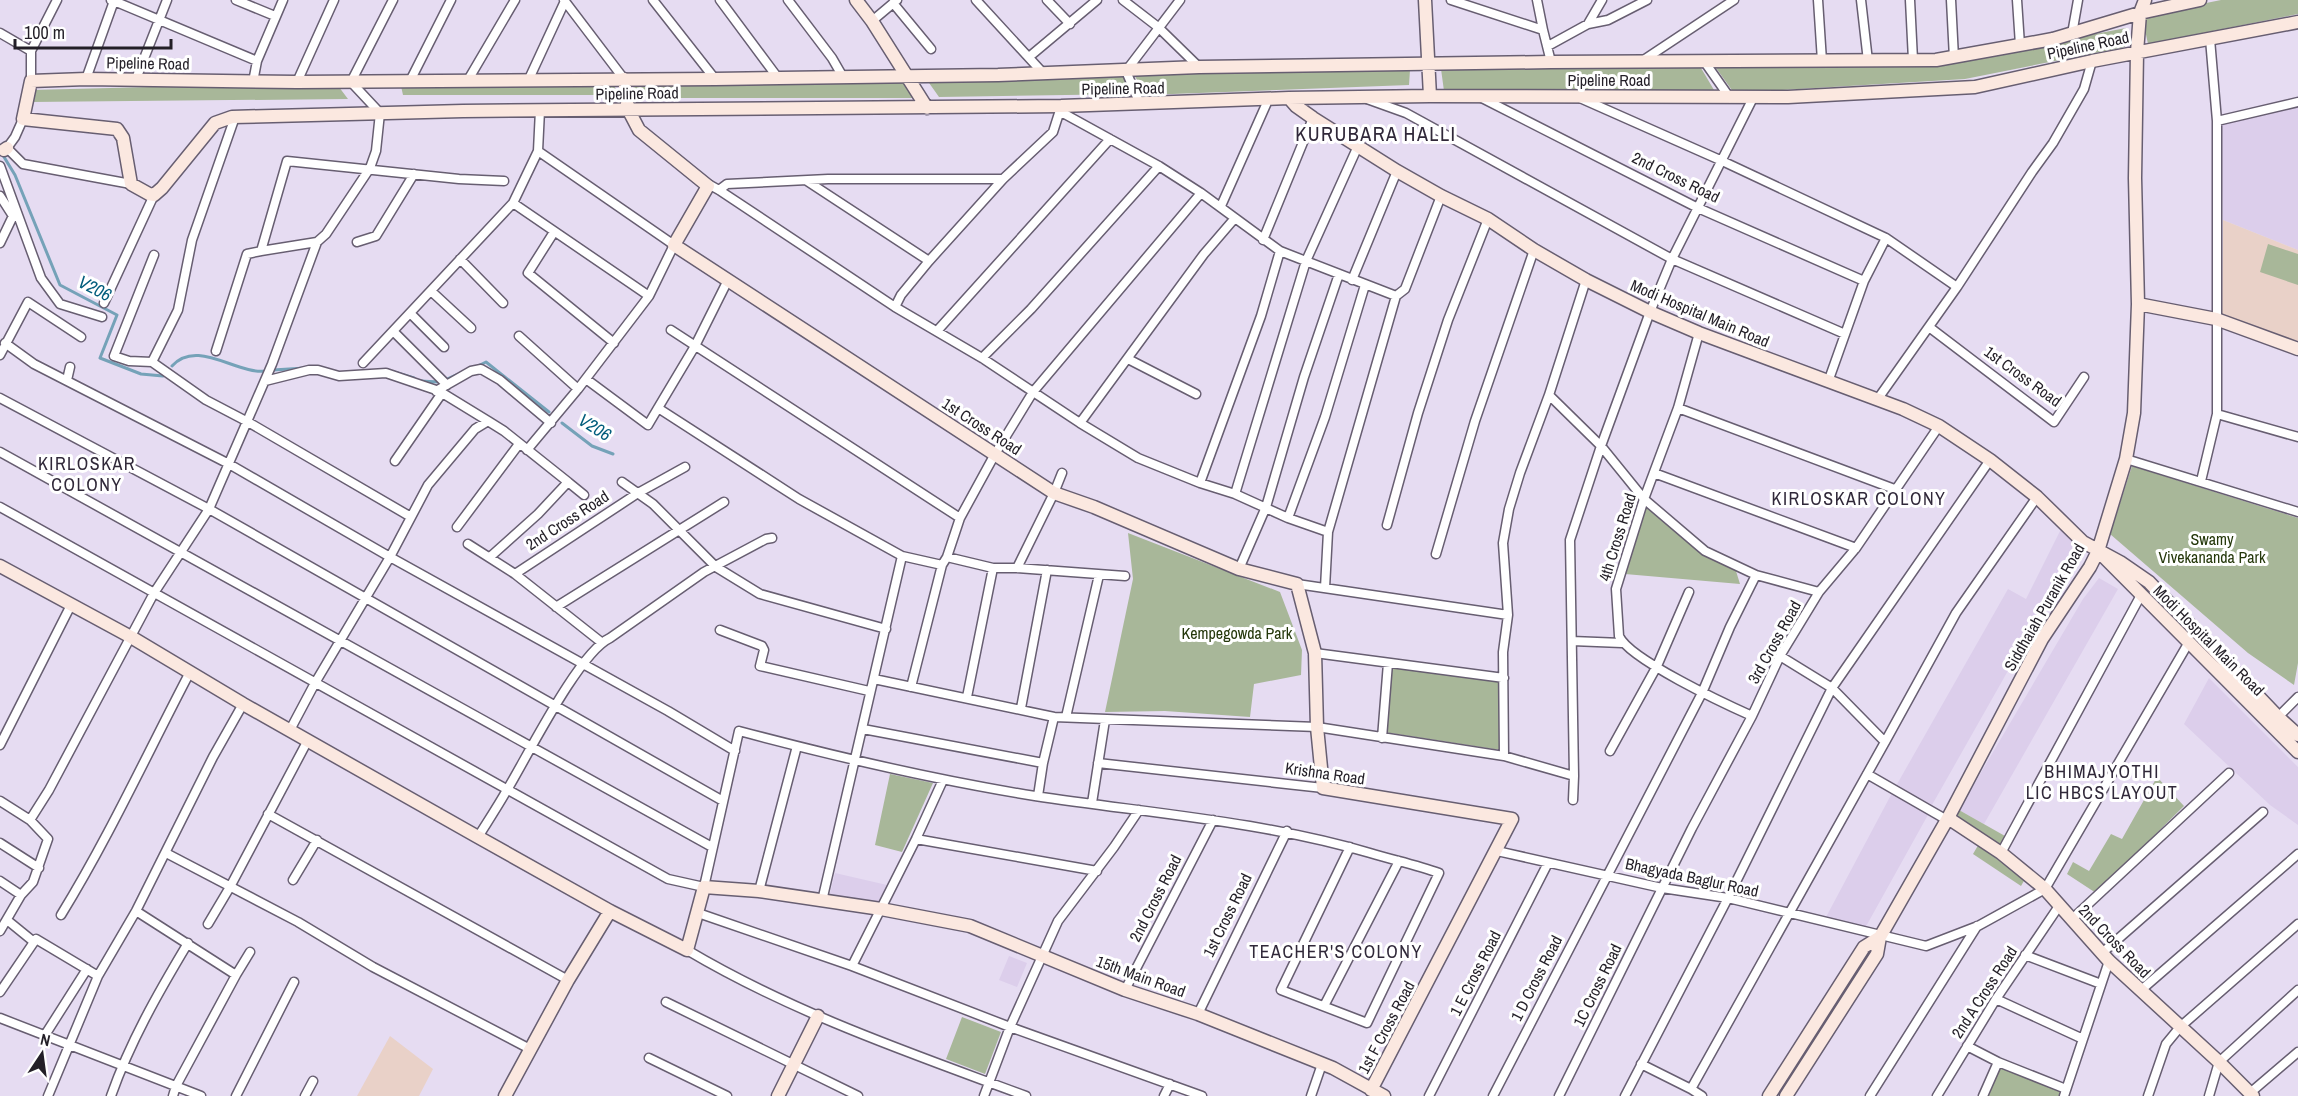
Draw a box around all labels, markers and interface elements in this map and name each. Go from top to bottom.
scale bar [15,12,171,50]
text: 100 m [24,20,65,45]
street label: Pipeline Road [2045,26,2131,64]
street label: Pipeline Road [106,51,190,75]
street label: Pipeline Road [1567,69,1651,91]
street label: Pipeline Road [1081,76,1165,100]
street label: Pipeline Road [595,81,679,105]
district label: KURUBARA HALLI [1295,120,1457,147]
street label: 2nd Cross Road [1629,146,1723,208]
water label: V206 [74,269,116,307]
street label: Modi Hospital Main Road [1627,274,1773,352]
street label: 1st Cross Road [1980,341,2066,411]
street label: 1st Cross Road [938,392,1026,460]
water label: V206 [574,407,616,447]
district label: KIRLOSKAR COLONY [38,451,136,497]
street label: 2nd Cross Road [521,485,613,555]
district label: KIRLOSKAR COLONY [1772,486,1946,511]
street label: 4th Cross Road [1593,490,1641,584]
park label: Swamy Vivekananda Park [2159,528,2266,568]
street label: Siddhaiah Puranik Road [1999,539,2089,675]
street label: Modi Hospital Main Road [2149,580,2269,700]
street label: 3rd Cross Road [1742,596,1806,688]
park label: Kempegowda Park [1182,622,1293,644]
street label: Krishna Road [1284,757,1366,789]
district label: BHIMAJYOTHI LIC HBCS LAYOUT [2026,759,2178,805]
street label: 2nd Cross Road [1124,851,1186,945]
street label: Bhagyada Baglur Road [1623,852,1761,902]
street label: 1st Cross Road [1197,870,1257,960]
street label: 2nd Cross Road [2074,899,2156,983]
street label: 1 E Cross Road [1444,927,1506,1019]
street label: 1 D Cross Road [1505,931,1567,1025]
district label: TEACHER'S COLONY [1249,939,1423,964]
street label: 1C Cross Road [1567,940,1627,1030]
street label: 2nd A Cross Road [1946,942,2022,1042]
street label: 15th Main Road [1093,950,1189,1002]
street label: 1st F Cross Road [1352,977,1420,1077]
north arrow [12,1024,72,1084]
text: N [38,1028,52,1051]

